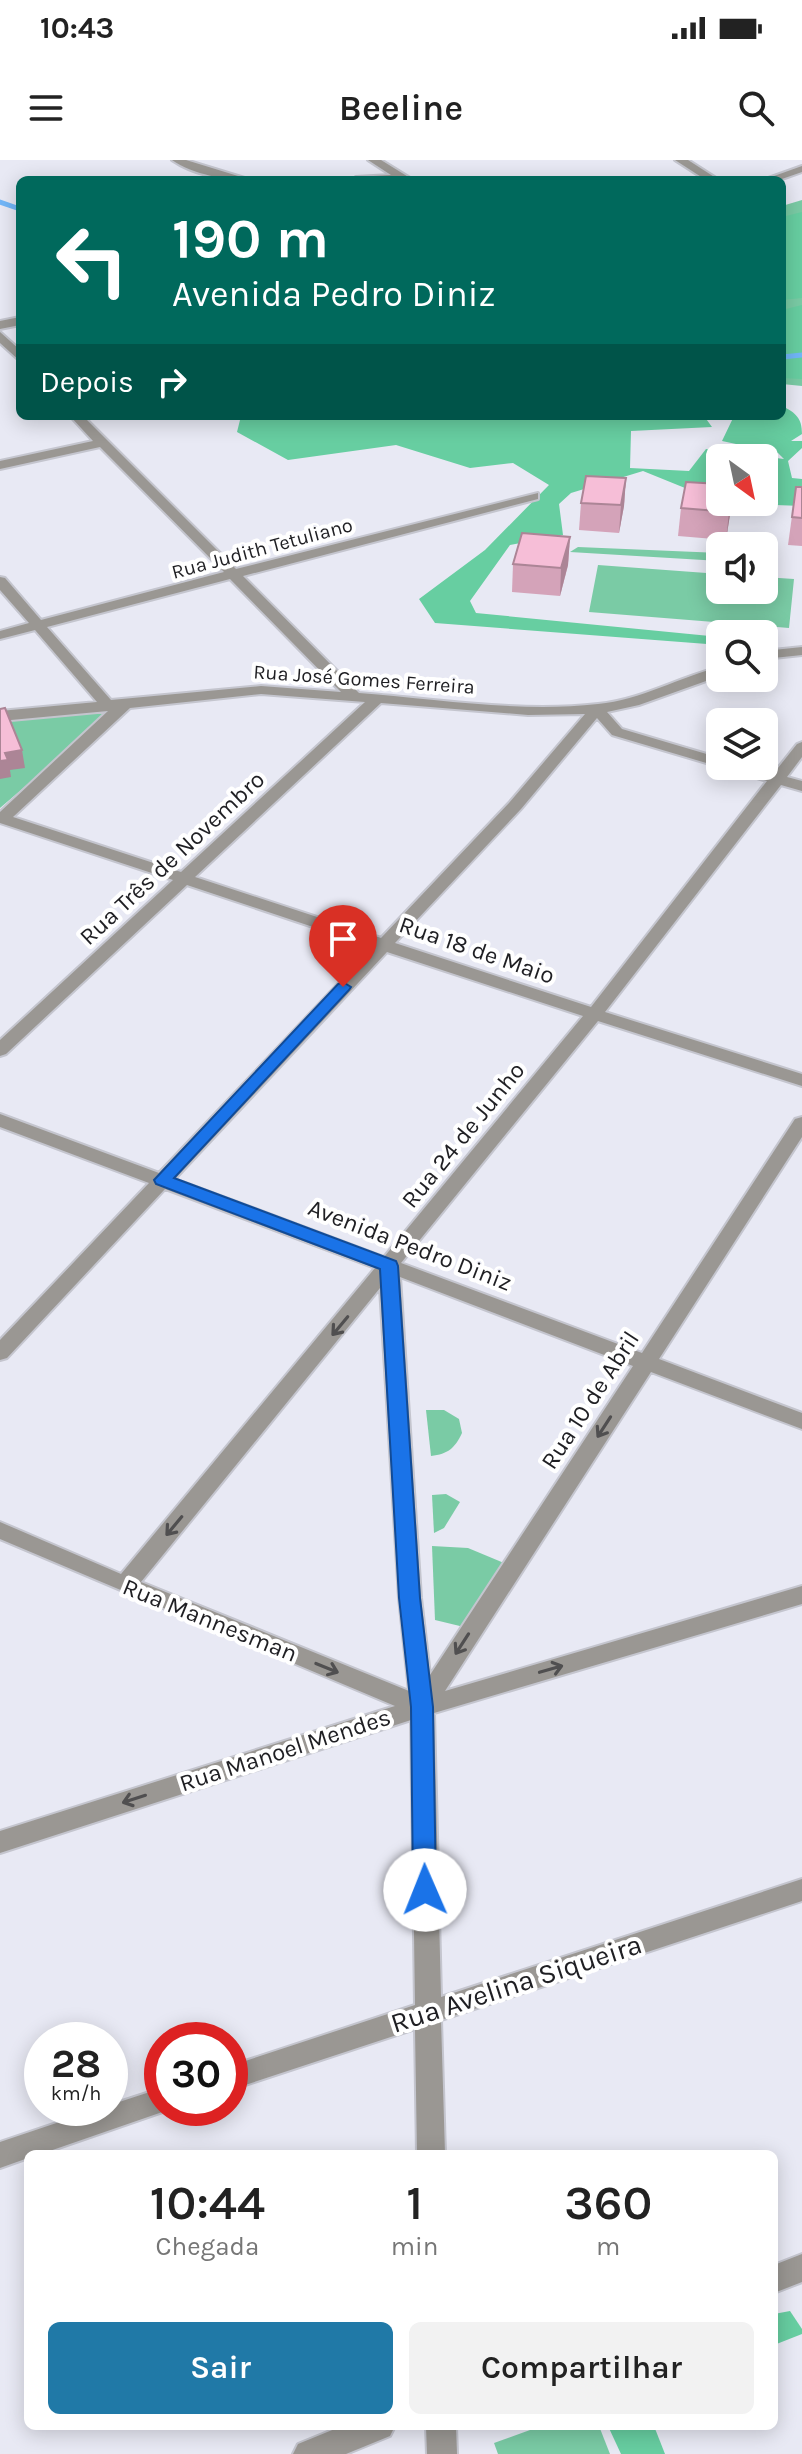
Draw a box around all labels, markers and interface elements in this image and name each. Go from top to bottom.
text: 10:43 [40,10,114,46]
icon: menu [24,86,68,130]
icon: search [734,86,778,130]
text: Beeline [339,87,463,129]
text: 190 m [172,206,329,271]
icon: left [40,208,144,312]
text: Avenida Pedro Diniz [172,273,496,315]
icon: right [150,360,194,404]
text: Depois [40,364,134,400]
north arrow [706,444,778,516]
map controls [706,444,778,780]
street label: Rua Judith Tetuliano [169,513,355,584]
button: sound [706,532,778,604]
button: search [706,620,778,692]
street label: Rua José Gomes Ferreira [253,660,475,699]
button: layers [706,708,778,780]
street label: Rua Três de Novembro [74,765,270,951]
pin [309,905,377,987]
street label: Rua 18 de Maio [396,910,558,990]
icon: arrive [321,917,365,961]
street label: Rua 24 de Junho [396,1056,530,1214]
street label: Avenida Pedro Diniz [304,1193,516,1297]
one-way arrow [331,1315,348,1336]
street label: Rua 10 de Abril [535,1326,645,1474]
one-way arrow [596,1415,613,1437]
one-way arrow [165,1516,183,1536]
street label: Rua Mannesman [119,1572,301,1668]
one-way arrow [454,1633,471,1655]
one-way arrow [314,1661,339,1676]
one-way arrow [537,1661,563,1676]
street label: Rua Manoel Mendes [176,1703,394,1797]
one-way arrow [122,1792,148,1807]
position arrow [383,1848,467,1932]
street label: Rua Avelina Siqueira [386,1927,646,2040]
speed limit sign: 30 [144,2022,248,2126]
text: 28 [51,2040,101,2087]
text: km/h [51,2082,101,2105]
text: 10:44 [150,2175,265,2231]
text: 1 [406,2175,423,2231]
text: 360 [564,2175,652,2231]
text: Chegada [156,2231,259,2262]
text: min [391,2231,439,2262]
text: m [596,2231,620,2262]
button: Sair [48,2322,393,2414]
button: Compartilhar [409,2322,754,2414]

